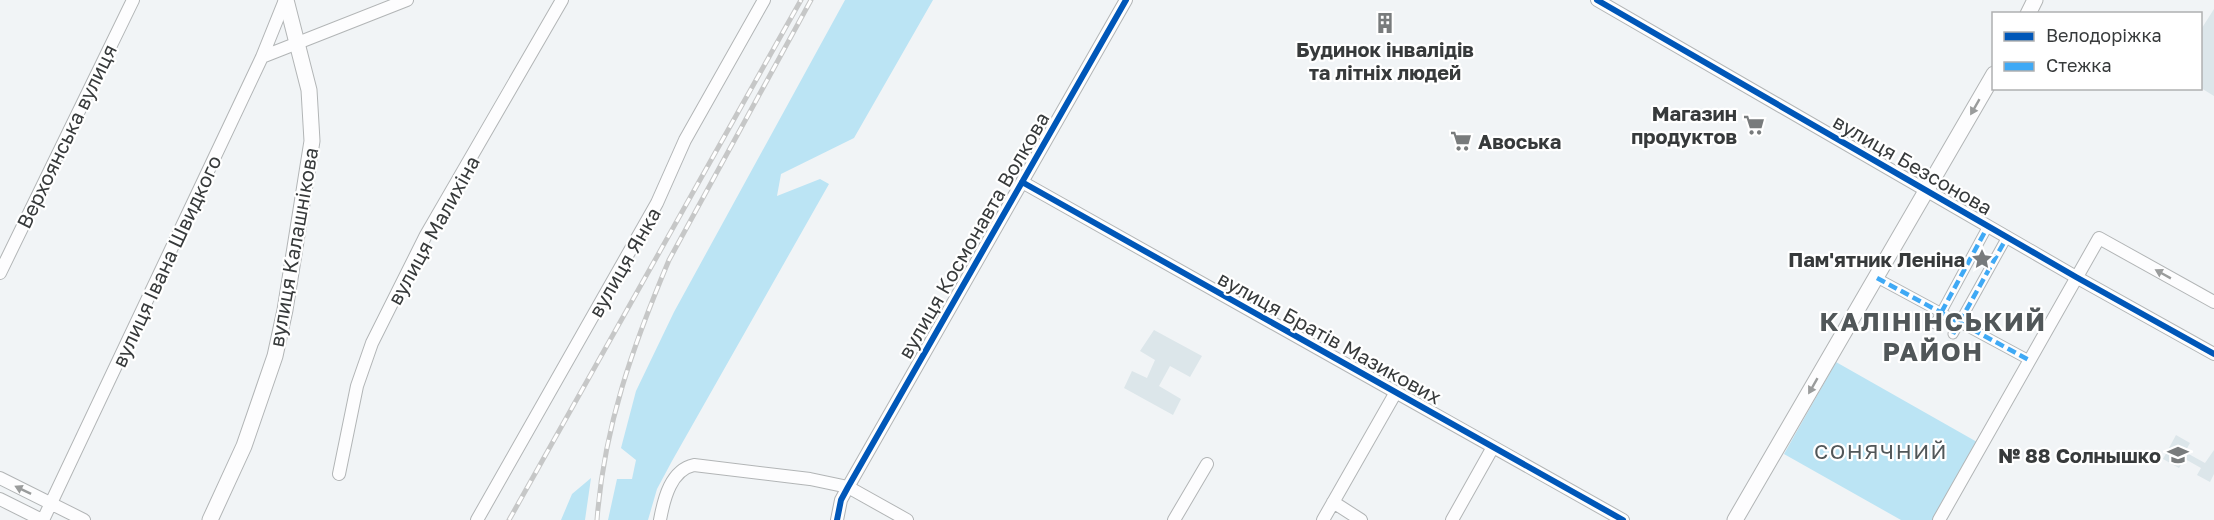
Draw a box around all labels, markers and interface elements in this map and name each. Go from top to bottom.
building icon: Будинок інвалідів та літніх людей [1373,11,1397,35]
legend [1992,12,2202,90]
text: Велодоріжка [2046,24,2162,46]
place label: Будинок інвалідів та літніх людей [1296,37,1474,84]
street label: Верхоянська вулиця [11,40,121,232]
text: Стежка [2046,54,2112,76]
one-way arrow [1969,99,1980,115]
place label: Магазин продуктов [1631,101,1737,148]
street label: вулиця Космонавта Волкова [893,108,1053,362]
street label: вулиця Безсонова [1829,109,1997,219]
supermarket icon: Магазин продуктов [1742,113,1766,137]
supermarket icon: Авоська [1449,129,1473,153]
place label: Авоська [1478,129,1561,153]
street label: вулиця Калашнікова [264,145,322,349]
street label: вулиця Івана Швидкого [106,151,226,371]
street label: вулиця Малихіна [382,151,484,309]
street label: вулиця Янка [583,203,665,321]
place label: Пам'ятник Леніна [1788,247,1965,271]
place icon: Пам'ятник Леніна [1970,247,1994,271]
street label: вулиця Братів Мазикових [1214,266,1446,408]
one-way arrow [2154,269,2171,279]
district label: КАЛІНІНСЬКИЙ РАЙОН [1819,306,2047,367]
one-way arrow [1808,378,1819,394]
district label: СОНЯЧНИЙ [1814,438,1948,464]
place label: № 88 Солнышко [1998,443,2161,467]
school or university icon: № 88 Солнышко [2166,443,2190,467]
one-way arrow [15,485,32,494]

